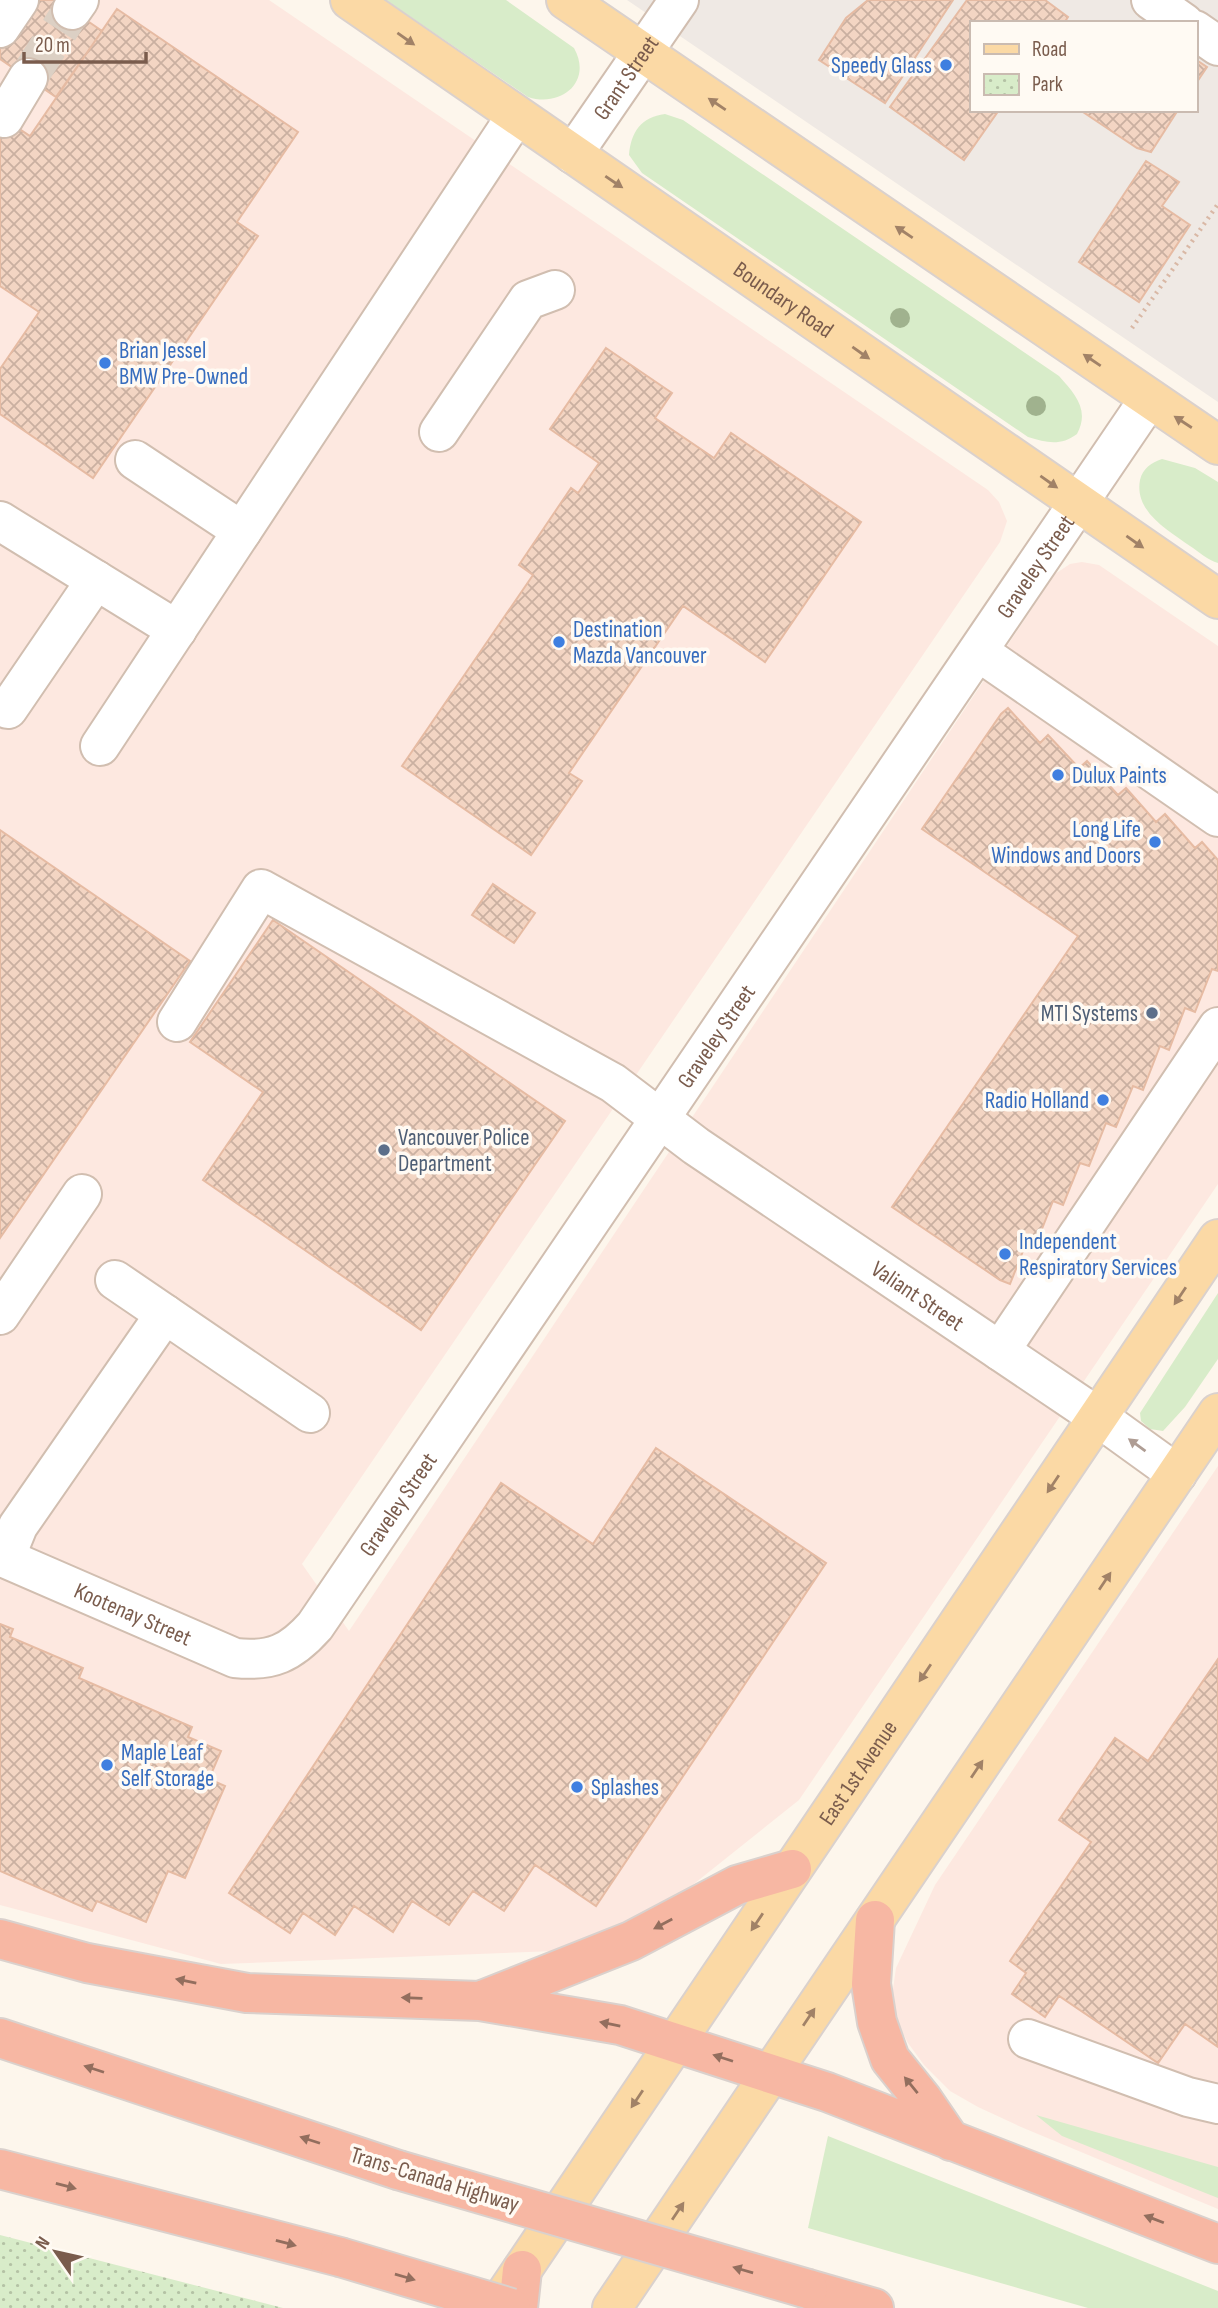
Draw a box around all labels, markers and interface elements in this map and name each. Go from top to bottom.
scale bar [24,21,147,65]
legend [970,21,1197,112]
street label: Grant Street [588,31,665,125]
one-way arrow [397,32,415,46]
text: 20 m [35,33,70,58]
text: Road [1032,37,1067,62]
place label: Speedy Glass [831,52,932,80]
marker: Speedy Glass [938,57,954,73]
text: Park [1032,72,1063,97]
one-way arrow [707,98,726,111]
one-way arrow [604,175,624,188]
one-way arrow [895,226,914,239]
street label: Boundary Road [728,256,839,344]
place label: Brian Jessel BMW Pre-Owned [119,337,248,391]
one-way arrow [852,346,870,360]
one-way arrow [1082,354,1102,367]
marker: Brian Jessel BMW Pre-Owned [97,355,113,371]
one-way arrow [1174,416,1193,429]
one-way arrow [1040,475,1058,489]
street label: Graveley Street [991,510,1081,624]
one-way arrow [1126,535,1144,549]
place label: Destination Mazda Vancouver [573,616,707,670]
marker: Destination Mazda Vancouver [551,634,567,650]
place label: Dulux Paints [1072,762,1167,790]
marker: Dulux Paints [1050,767,1066,783]
place label: Long Life Windows and Doors [991,816,1141,870]
marker: Long Life Windows and Doors [1147,834,1163,850]
street label: Graveley Street [672,980,762,1094]
place label: MTI Systems [1041,1000,1138,1028]
marker: MTI Systems [1144,1005,1160,1021]
place label: Radio Holland [985,1087,1089,1115]
marker: Radio Holland [1095,1092,1111,1108]
place label: Vancouver Police Department [398,1124,529,1178]
marker: Vancouver Police Department [376,1142,392,1158]
place label: Independent Respiratory Services [1019,1228,1177,1282]
marker: Independent Respiratory Services [997,1246,1013,1262]
street label: Valiant Street [866,1255,969,1338]
one-way arrow [1173,1287,1187,1305]
one-way arrow [1129,1438,1147,1453]
street label: Graveley Street [354,1448,444,1562]
one-way arrow [1046,1475,1059,1494]
one-way arrow [1098,1571,1111,1591]
street label: Kootenay Street [70,1577,195,1652]
one-way arrow [918,1664,932,1682]
street label: East 1st Avenue [813,1715,904,1831]
place label: Maple Leaf Self Storage [121,1739,214,1793]
marker: Maple Leaf Self Storage [99,1757,115,1773]
one-way arrow [970,1760,984,1778]
place label: Splashes [591,1774,659,1802]
marker: Splashes [569,1779,585,1795]
one-way arrow [750,1912,763,1932]
one-way arrow [652,1918,672,1930]
one-way arrow [175,1975,197,1986]
one-way arrow [401,1993,423,2004]
one-way arrow [802,2008,816,2026]
one-way arrow [599,2018,621,2029]
one-way arrow [712,2052,733,2063]
one-way arrow [84,2063,105,2074]
one-way arrow [904,2077,919,2095]
one-way arrow [630,2090,644,2108]
one-way arrow [300,2135,321,2145]
street label: Trans-Canada Highway [347,2141,523,2219]
one-way arrow [55,2181,77,2192]
one-way arrow [671,2202,685,2220]
one-way arrow [1144,2214,1165,2225]
north arrow [21,2217,91,2287]
text: N [31,2233,56,2254]
one-way arrow [275,2238,297,2249]
one-way arrow [731,2264,753,2275]
one-way arrow [395,2272,416,2282]

